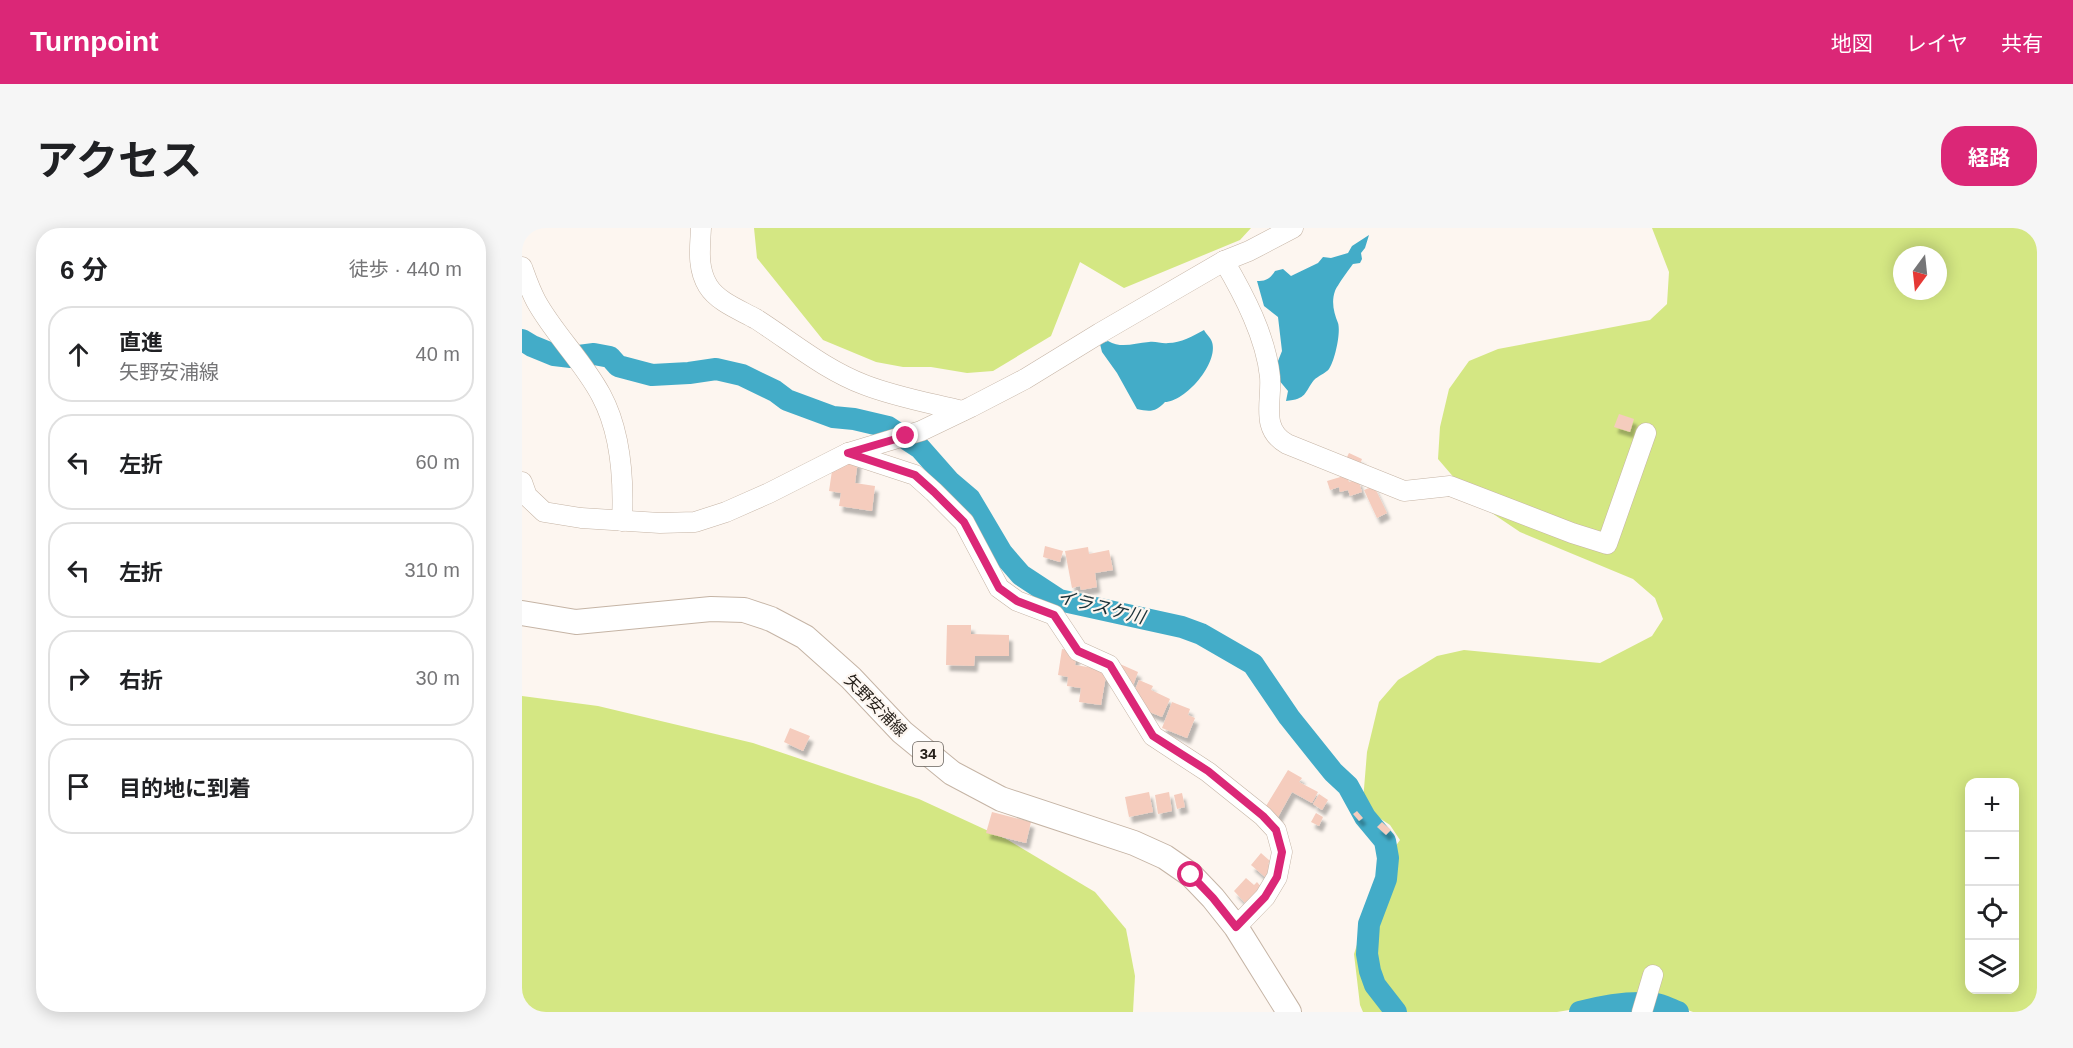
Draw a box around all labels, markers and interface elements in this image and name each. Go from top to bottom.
text: Turnpoint [30,26,159,57]
text: 地図 [1831,32,1873,55]
text: レイヤ [1906,32,1968,55]
text: 共有 [2001,32,2043,55]
button: 経路 [1941,126,2037,186]
text: アクセス [36,137,202,184]
north arrow [1893,246,1947,300]
text: 6 分 [60,255,108,285]
text: 徒歩 · 440 m [349,258,462,280]
text: 直進 [119,330,163,355]
icon: ahead [62,338,95,371]
text: 40 m [416,343,460,365]
text: 矢野安浦線 [119,361,219,383]
route end [892,422,918,448]
icon: left [62,446,95,479]
text: 60 m [416,451,460,473]
text: 左折 [119,452,163,477]
icon: left [62,554,95,587]
text: 310 m [404,559,460,581]
text: 左折 [119,560,163,585]
water label: イラスケ川 [1055,586,1149,628]
icon: right [62,662,95,695]
text: 30 m [416,667,460,689]
text: 右折 [119,668,163,693]
street label: 矢野安浦線 [841,671,910,740]
road number: 34 [913,742,943,766]
icon: arrive [62,770,95,803]
text: 目的地に到着 [119,776,251,801]
map controls [1965,778,2019,994]
button: + [1965,778,2019,832]
button: − [1965,832,2019,886]
route start [1177,861,1203,887]
button: locate [1965,886,2019,940]
button: layers [1965,940,2019,994]

